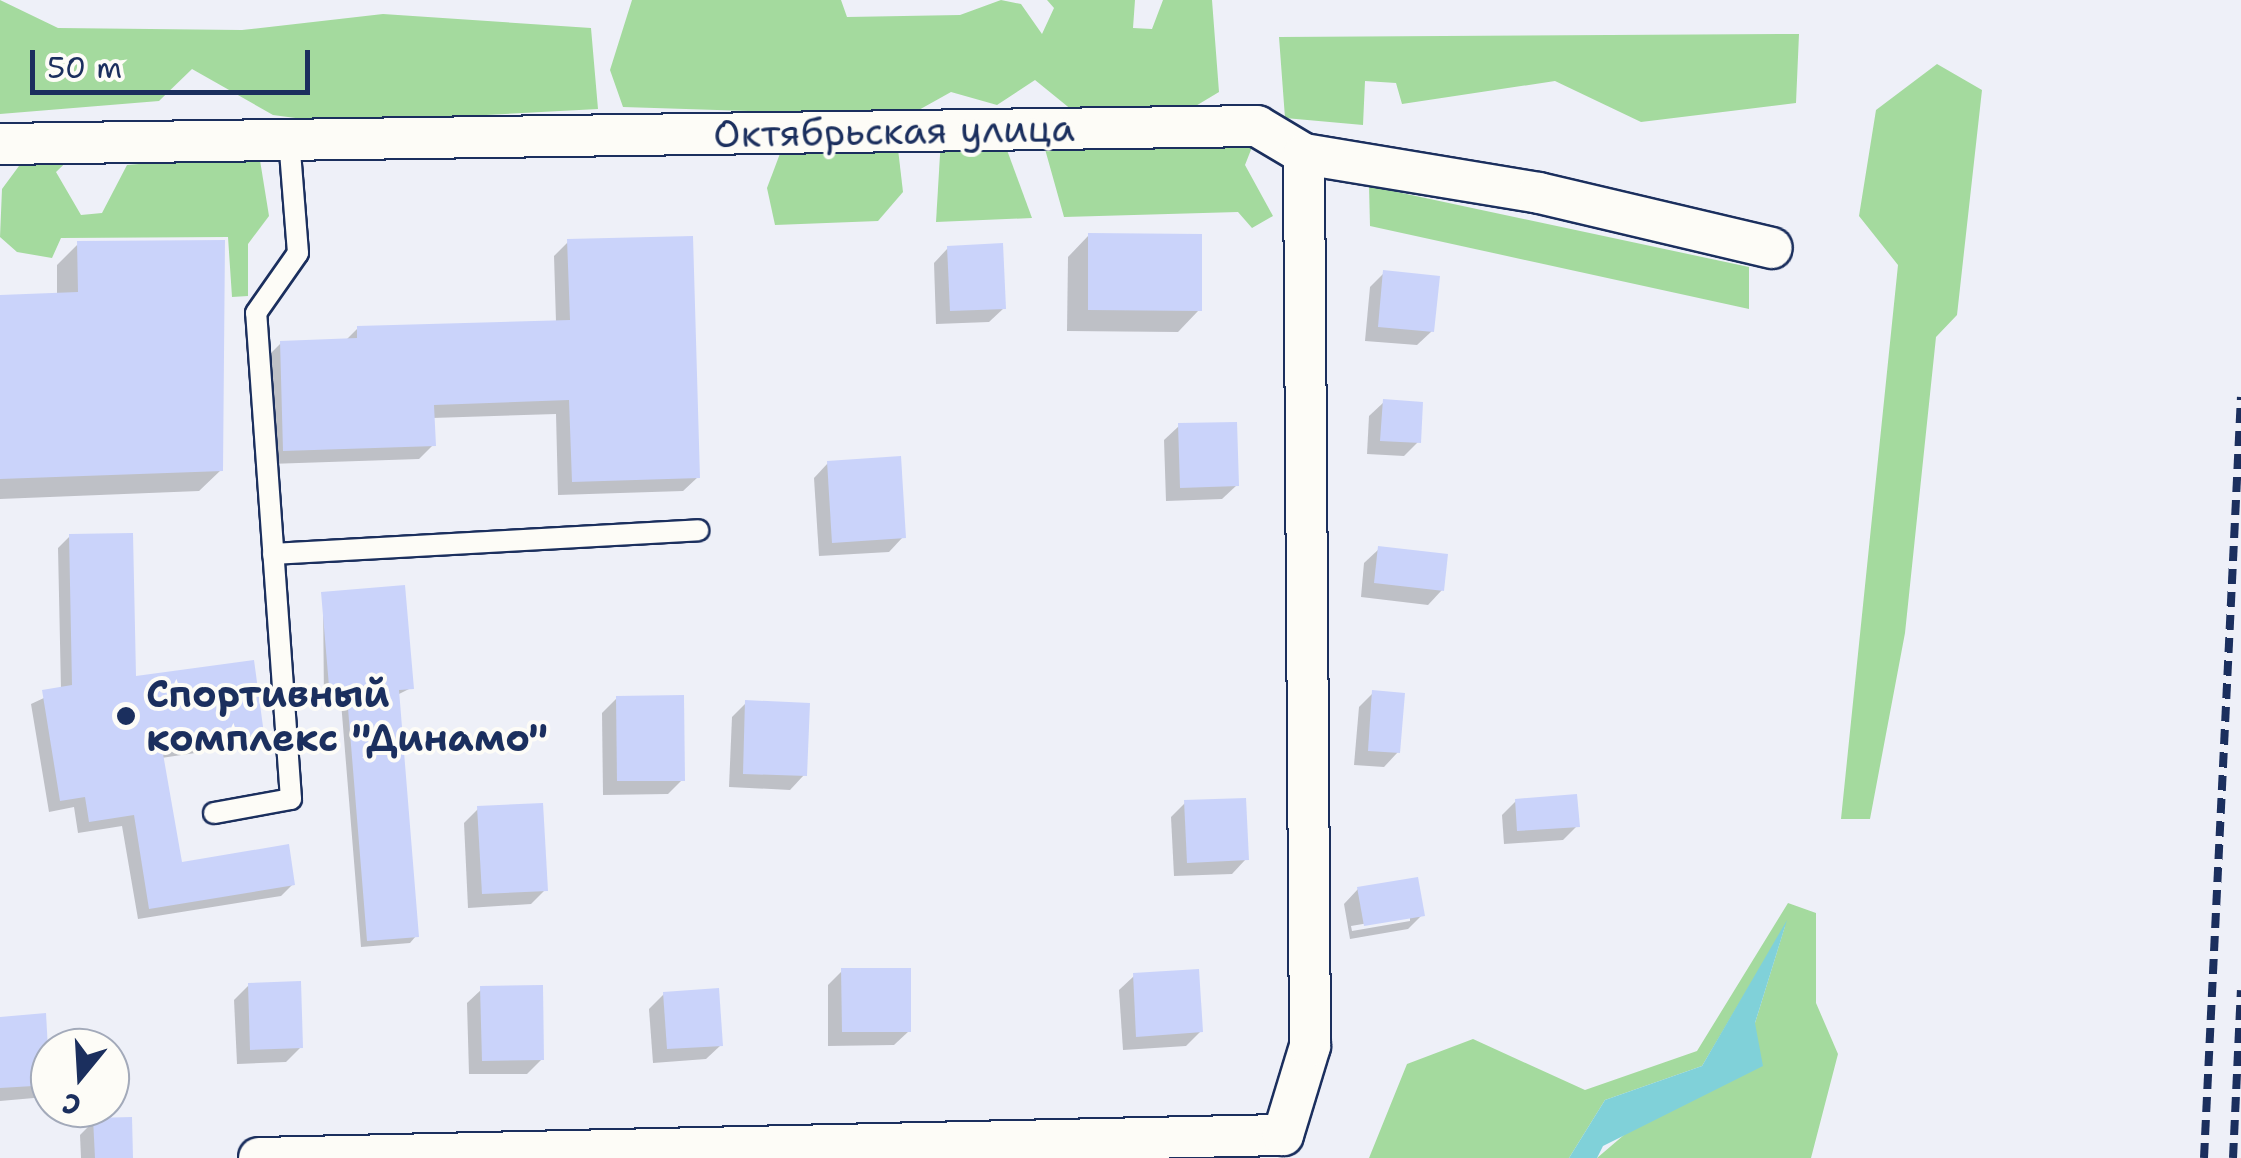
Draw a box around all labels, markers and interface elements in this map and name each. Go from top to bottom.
scale bar [35,30,315,92]
text: 50 m [47,47,122,88]
street label: Октябрьская улица [713,105,1075,157]
place label: Спортивный комплекс "Динамо" [146,671,548,761]
marker: Спортивный комплекс "Динамо" [115,705,137,727]
north arrow [30,1028,130,1128]
text: С [57,1084,85,1125]

